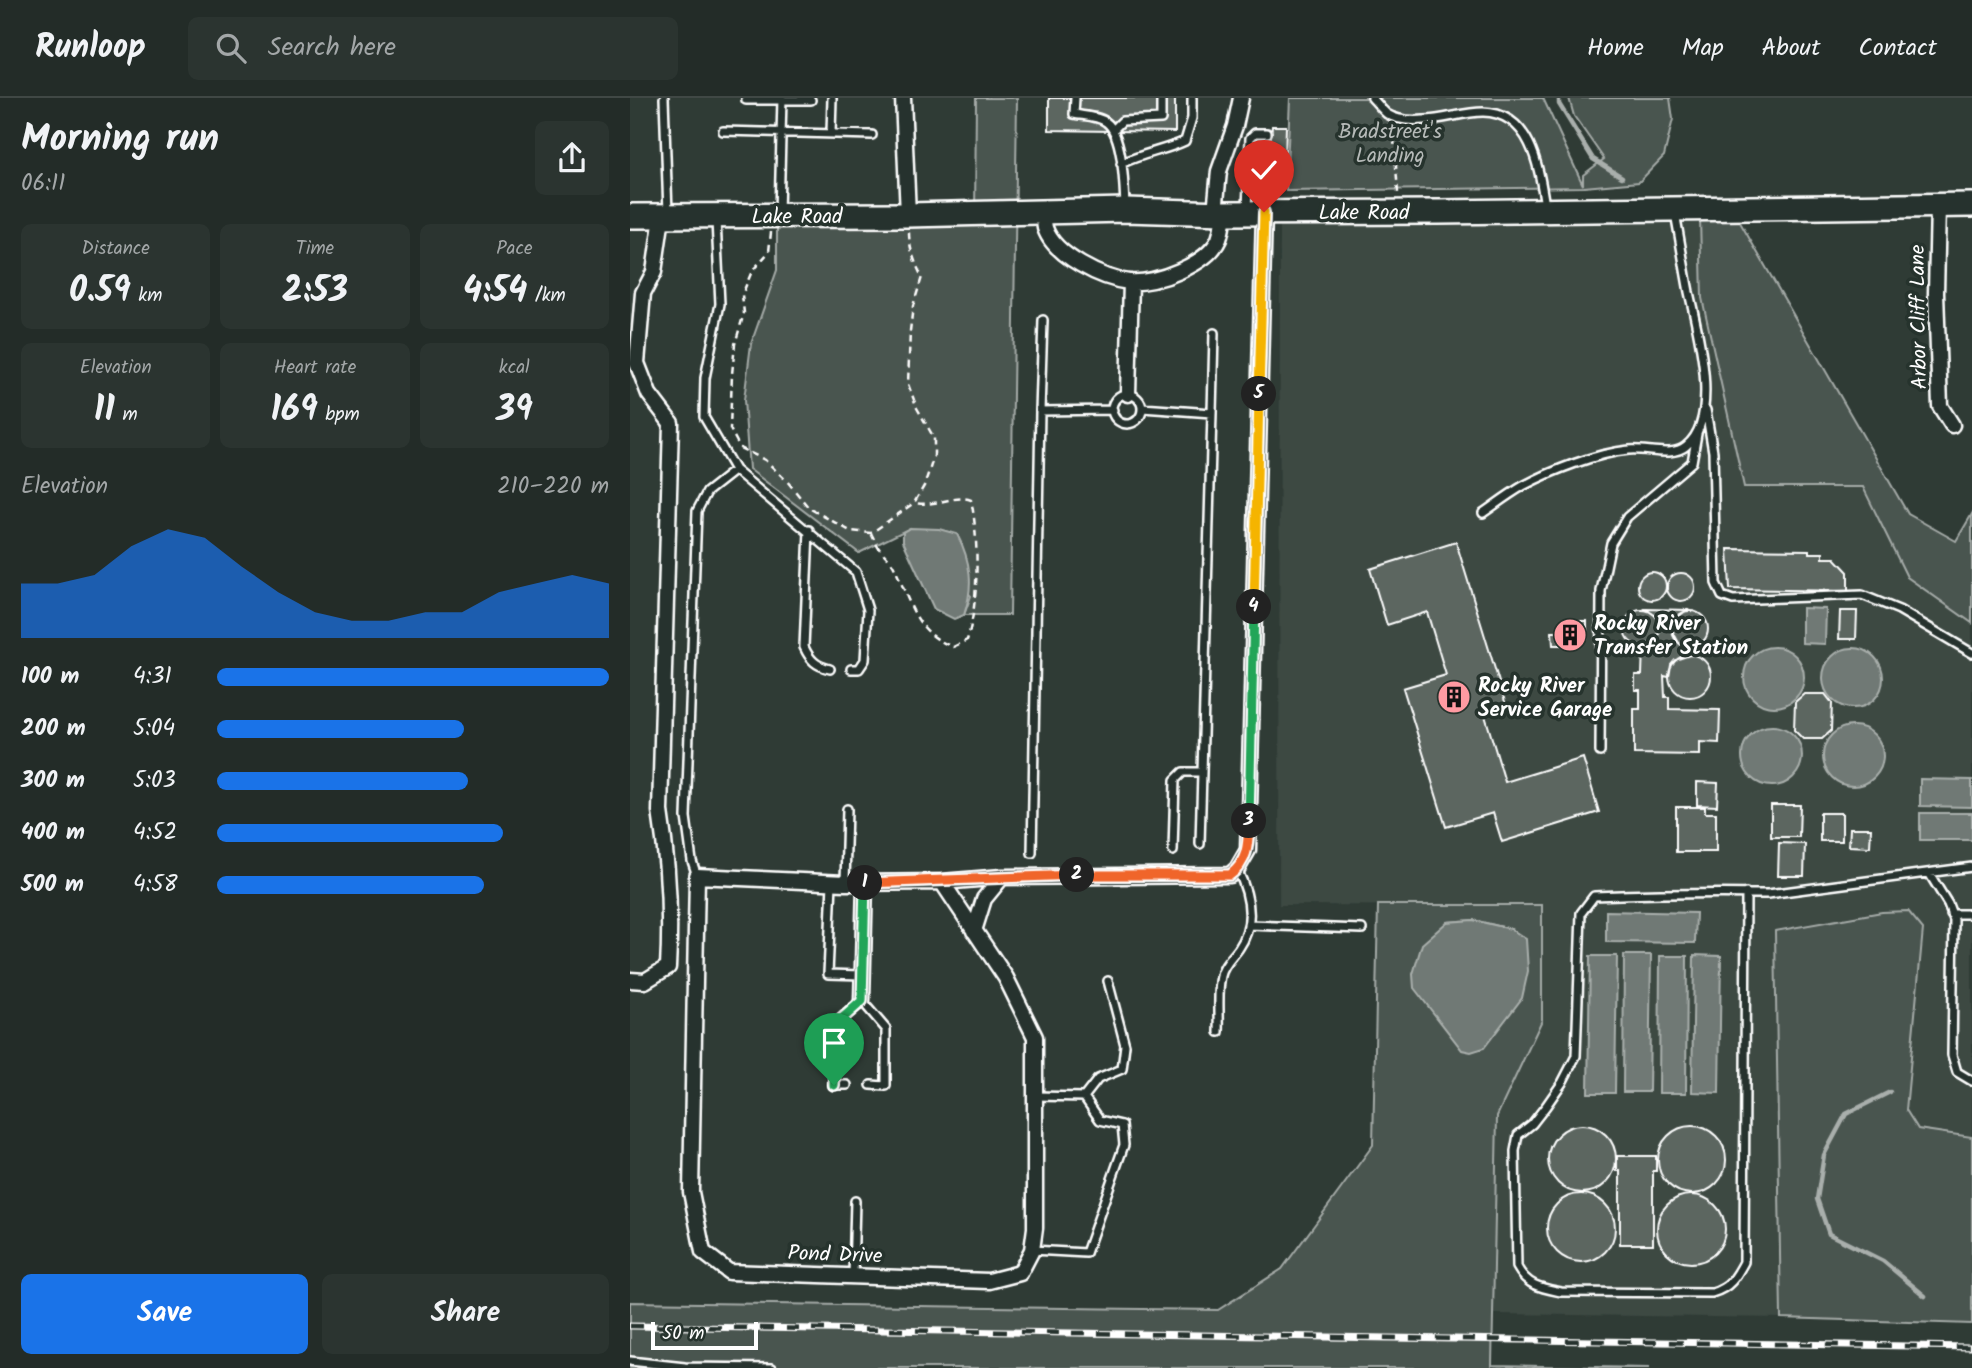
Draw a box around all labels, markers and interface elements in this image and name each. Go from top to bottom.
search box [188,17,678,80]
text: Runloop [35,22,146,75]
text: Search here [268,27,396,69]
icon: search [212,29,250,67]
text: Home [1587,29,1644,68]
text: Map [1682,29,1724,68]
text: About [1762,29,1820,68]
text: Contact [1858,29,1937,68]
text: Morning run [21,110,219,170]
park label: Bradstreet's Landing [1338,116,1442,173]
button: share [535,121,609,195]
pin [1234,140,1294,212]
icon: check [1245,151,1283,189]
text: 06:11 [21,166,65,202]
street label: Lake Road [1318,197,1410,230]
street label: Lake Road [751,201,843,234]
text: Distance [82,234,150,264]
text: Time [296,234,334,264]
text: Pace [496,234,532,264]
street label: Arbor Cliff Lane [1902,244,1937,390]
text: 0.59 [69,264,131,320]
text: 2:53 [282,264,348,320]
text: 4:54 [463,264,527,320]
text: km [131,281,162,311]
text: /km [527,281,566,311]
text: Elevation [80,353,152,383]
text: Heart rate [274,353,356,383]
text: kcal [499,353,530,383]
pin: 5 [1242,376,1276,412]
text: 5 [1254,378,1263,408]
text: 11 [94,383,115,439]
text: 169 [270,383,318,439]
text: 39 [496,383,533,439]
text: m [115,400,138,430]
text: bpm [318,400,360,430]
text: Elevation [21,469,108,505]
text: 210–220 m [497,469,609,505]
pin: 4 [1236,589,1272,624]
text: 4 [1248,591,1259,621]
place label: Rocky River Transfer Station [1594,608,1748,665]
building icon: Rocky River Transfer Station [1551,616,1589,654]
text: 100 m [21,659,79,695]
text: 4:31 [133,659,172,695]
place label: Rocky River Service Garage [1478,670,1612,727]
building icon: Rocky River Service Garage [1435,678,1473,716]
text: 200 m [21,711,86,747]
text: 5:04 [133,711,175,747]
text: 300 m [21,763,85,799]
text: 5:03 [133,763,176,799]
pin: 3 [1232,804,1266,838]
text: 3 [1243,805,1254,835]
text: 400 m [21,815,85,851]
text: 4:52 [133,815,177,851]
pin: 2 [1060,858,1094,892]
text: 2 [1071,859,1082,889]
pin: 1 [848,866,882,900]
text: 500 m [21,867,84,903]
text: 4:58 [133,867,178,903]
text: 1 [862,867,867,897]
pin [804,1013,864,1085]
icon: arrive [815,1024,853,1062]
street label: Pond Drive [787,1237,883,1274]
button: Save [21,1274,308,1354]
button: Share [322,1274,609,1354]
scale bar [651,1319,758,1351]
text: 50 m [662,1319,704,1349]

